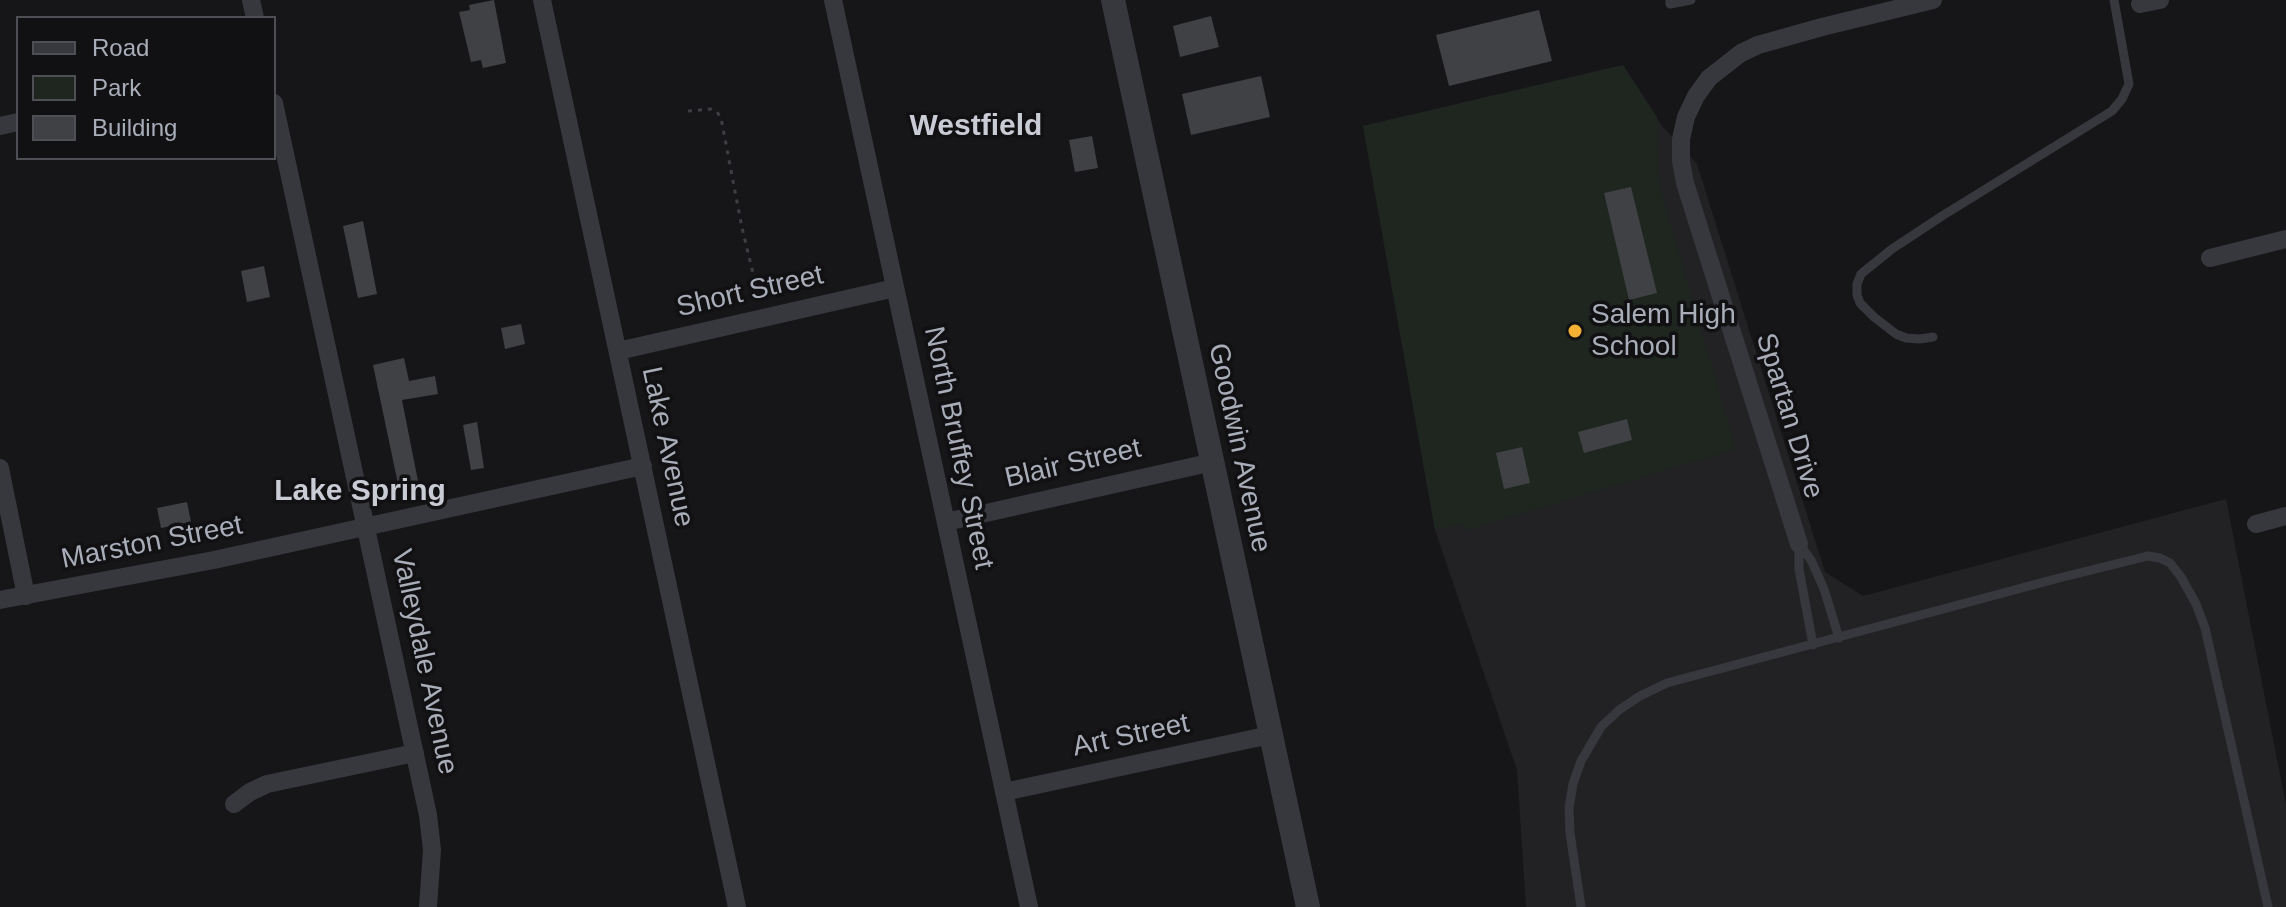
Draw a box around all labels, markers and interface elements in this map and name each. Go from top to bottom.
legend [16,16,276,160]
text: Road [92,34,149,61]
text: Park [92,74,141,101]
district label: Westfield [910,109,1042,145]
text: Building [92,114,177,141]
street label: Short Street [673,259,827,325]
place label: Salem High School [1591,298,1736,364]
marker: Salem High School [1566,322,1584,340]
street label: North Bruffey Street [916,324,1000,572]
street label: Spartan Drive [1748,329,1830,503]
street label: Goodwin Avenue [1200,340,1278,556]
street label: Lake Avenue [634,364,700,530]
street label: Blair Street [1002,432,1144,496]
district label: Lake Spring [274,474,446,510]
street label: Marston Street [59,509,245,577]
street label: Valleydale Avenue [384,546,464,778]
street label: Art Street [1070,707,1192,765]

